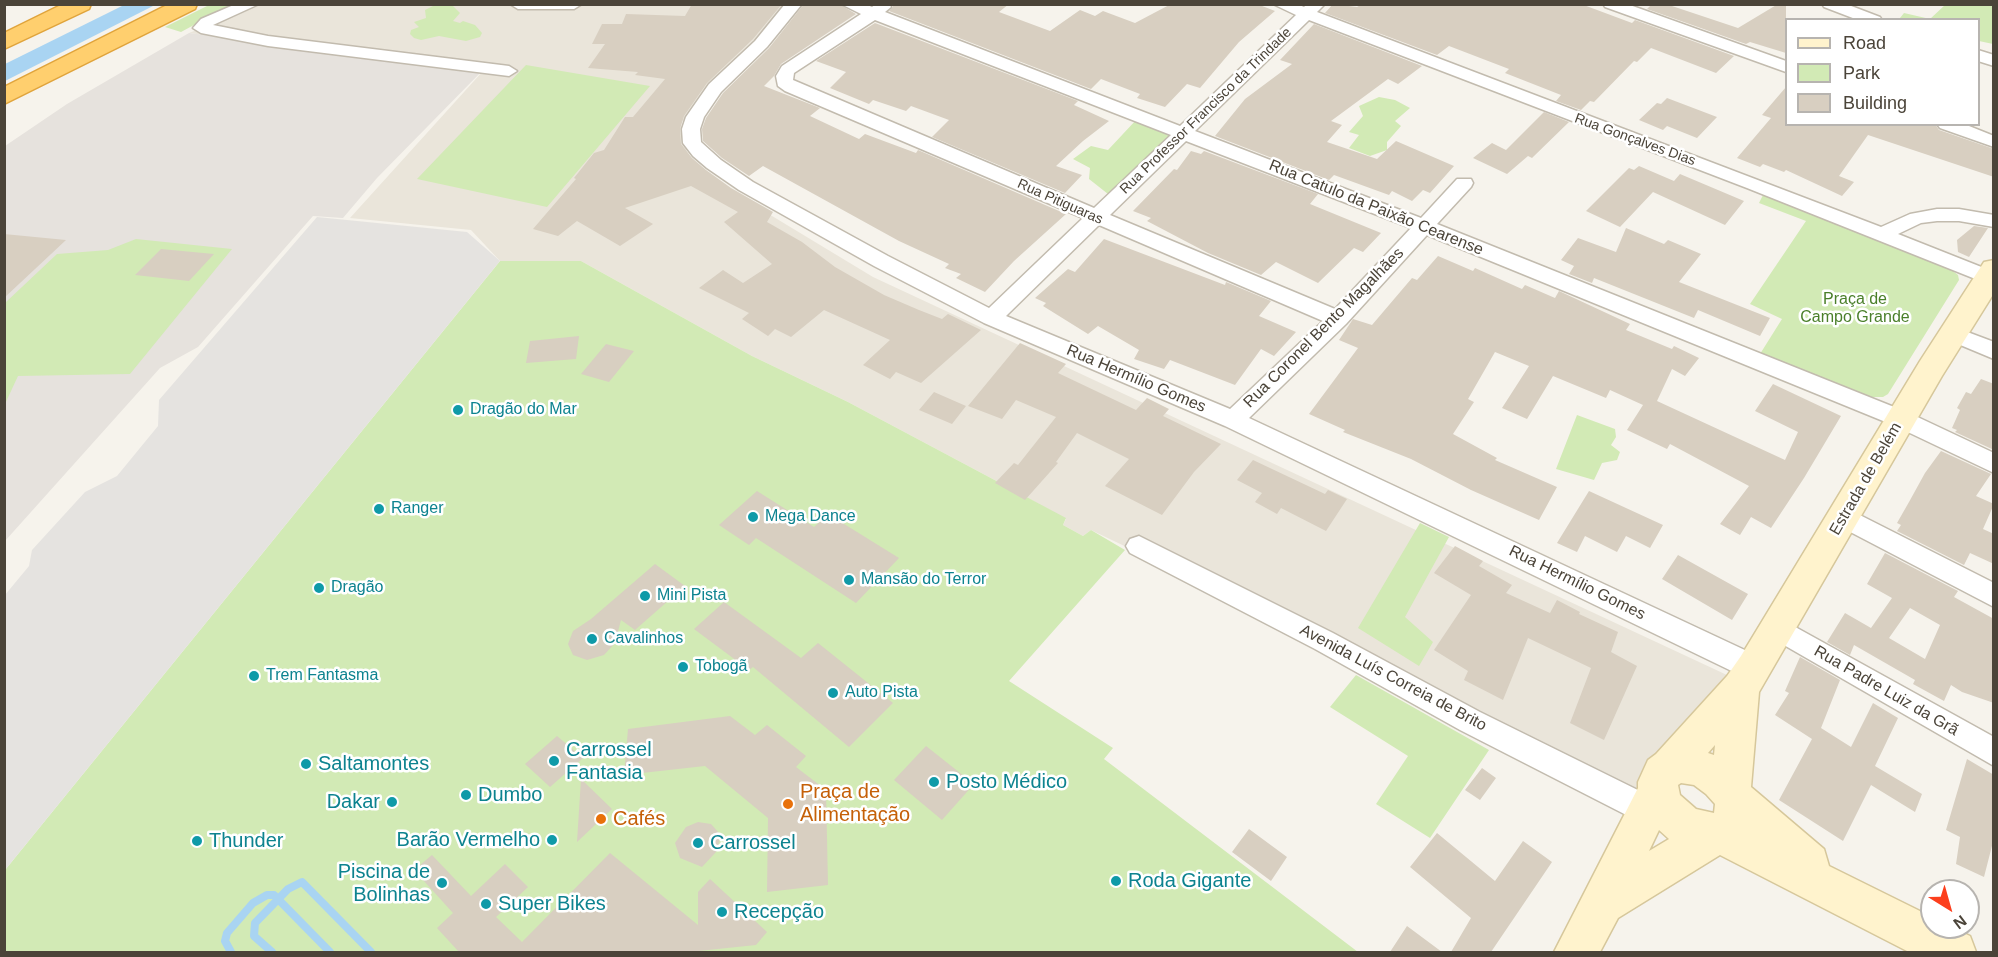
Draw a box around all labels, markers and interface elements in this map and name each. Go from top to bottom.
legend [1785,18,1980,126]
street label: Rua Professor Francisco da Trindade [1117,24,1295,198]
text: Road [1843,33,1886,53]
text: Park [1843,63,1880,83]
text: Building [1843,93,1907,113]
street label: Rua Gonçalves Dias [1572,110,1698,170]
street label: Rua Catulo da Paixão Cearense [1266,156,1486,260]
street label: Rua Pitiguaras [1015,176,1105,228]
street label: Rua Coronel Bento Magalhães [1240,244,1408,412]
park label: Praça de Campo Grande [1800,290,1910,328]
street label: Rua Hermílio Gomes [1063,341,1209,417]
place label: Dragão do Mar [470,400,577,420]
marker: Dragão do Mar [451,403,465,417]
street label: Estrada de Belém [1826,419,1906,539]
place label: Ranger [391,499,443,519]
marker: Ranger [372,502,386,516]
place label: Mega Dance [765,507,856,527]
marker: Mega Dance [746,510,760,524]
street label: Rua Hermílio Gomes [1506,542,1648,624]
place label: Mansão do Terror [861,570,986,590]
marker: Mansão do Terror [842,573,856,587]
place label: Dragão [331,578,383,598]
marker: Dragão [312,581,326,595]
place label: Mini Pista [657,586,726,606]
marker: Mini Pista [638,589,652,603]
street label: Avenida Luís Correia de Brito [1296,621,1490,735]
place label: Cavalinhos [604,629,683,649]
marker: Cavalinhos [585,632,599,646]
street label: Rua Padre Luiz da Grã [1810,642,1962,740]
place label: Tobogã [695,657,747,677]
marker: Tobogã [676,660,690,674]
place label: Trem Fantasma [266,666,378,686]
marker: Trem Fantasma [247,669,261,683]
place label: Auto Pista [845,683,918,703]
marker: Auto Pista [826,686,840,700]
place label: Carrossel Fantasia [566,738,652,785]
place label: Saltamontes [318,752,429,776]
marker: Carrossel Fantasia [547,754,561,768]
marker: Saltamontes [299,757,313,771]
place label: Posto Médico [946,770,1067,794]
marker: Posto Médico [927,775,941,789]
place label: Praça de Alimentação [800,780,910,827]
place label: Dumbo [478,783,542,807]
marker: Dumbo [459,788,473,802]
place label: Dakar [327,790,380,814]
marker: Dakar [385,795,399,809]
marker: Praça de Alimentação [781,797,795,811]
place label: Cafés [613,807,665,831]
marker: Cafés [594,812,608,826]
place label: Barão Vermelho [397,828,540,852]
place label: Thunder [209,829,283,853]
place label: Carrossel [710,831,796,855]
marker: Barão Vermelho [545,833,559,847]
marker: Thunder [190,834,204,848]
marker: Carrossel [691,836,705,850]
place label: Piscina de Bolinhas [338,860,430,907]
place label: Roda Gigante [1128,869,1251,893]
marker: Roda Gigante [1109,874,1123,888]
marker: Piscina de Bolinhas [435,876,449,890]
north arrow [1920,879,1980,939]
place label: Super Bikes [498,892,606,916]
marker: Super Bikes [479,897,493,911]
place label: Recepção [734,900,824,924]
marker: Recepção [715,905,729,919]
text: N [1950,912,1970,932]

